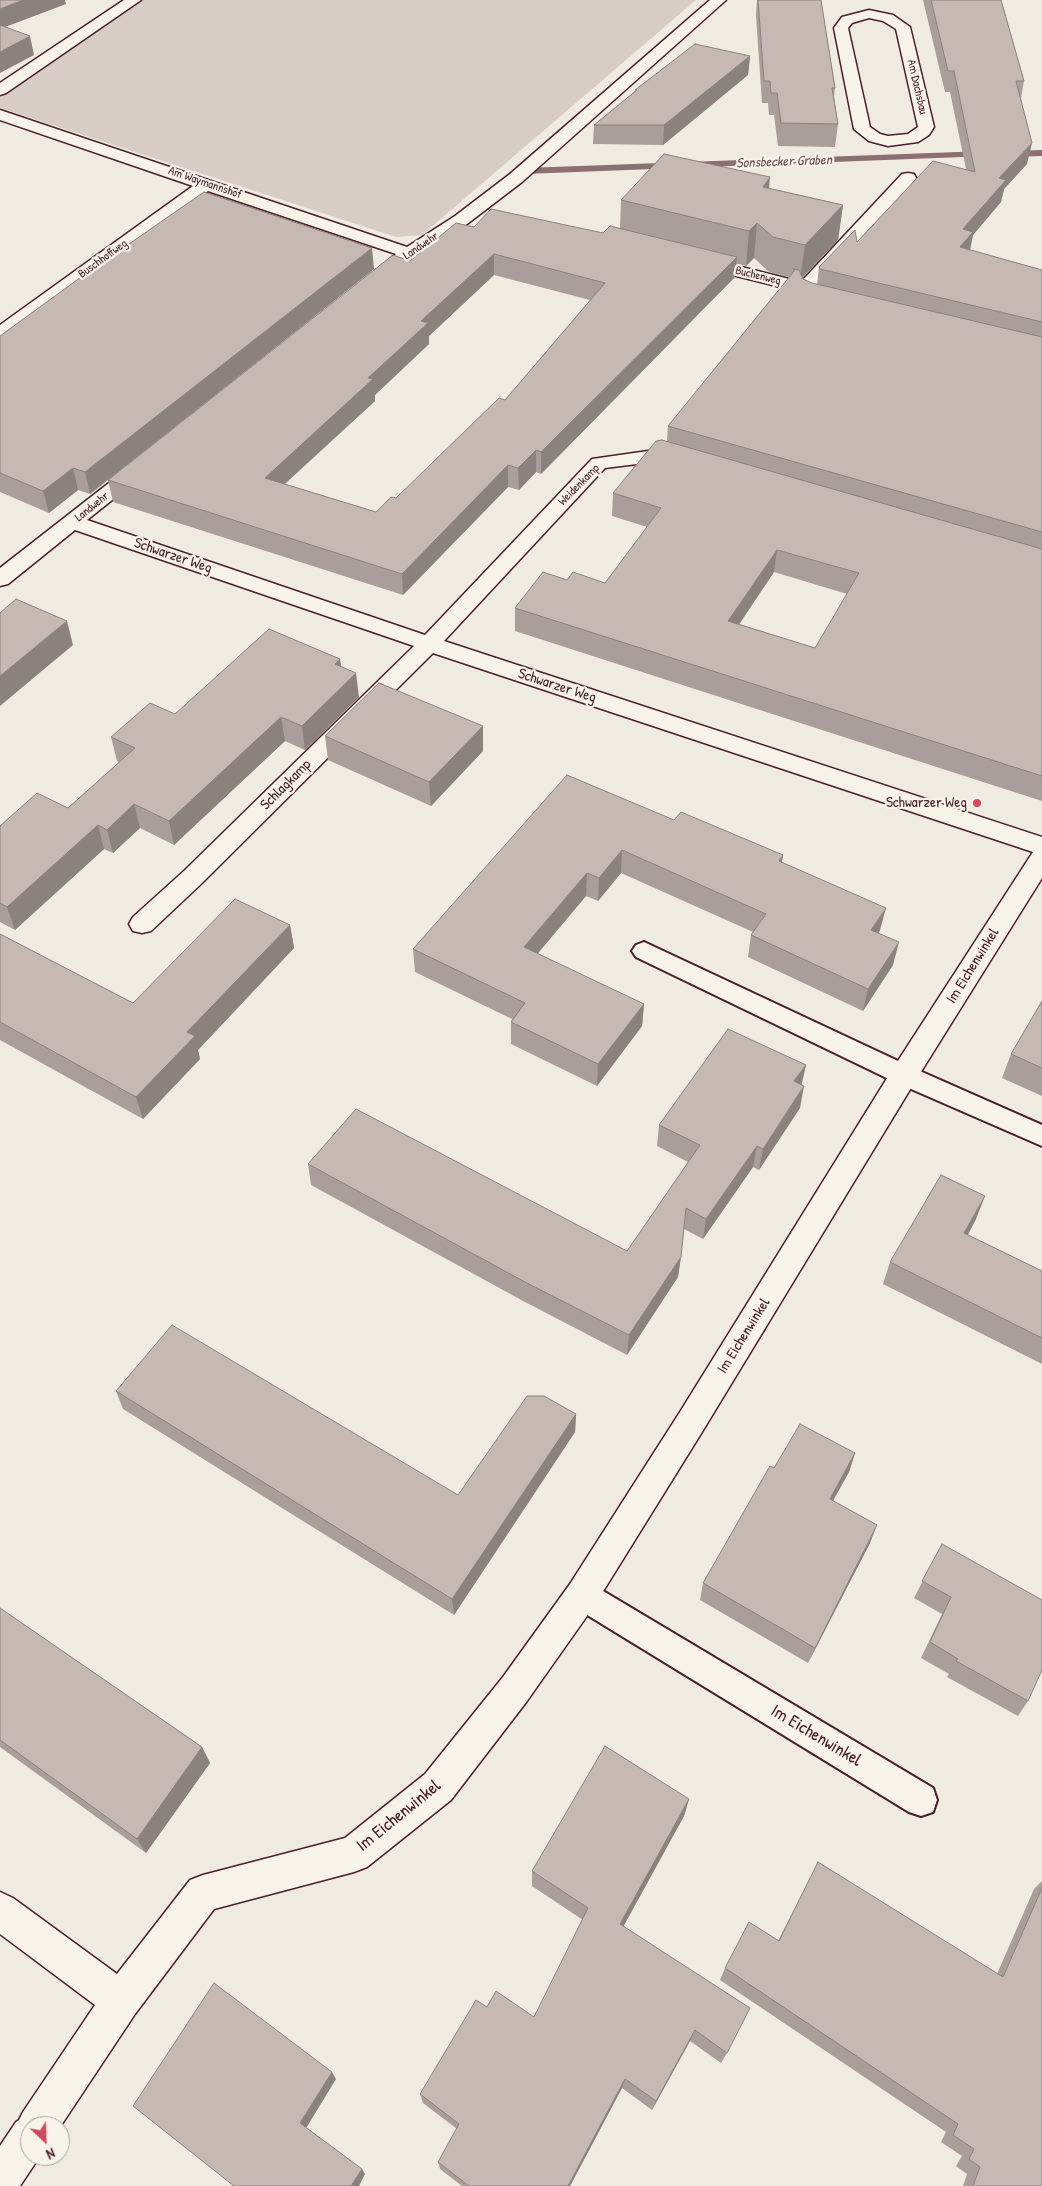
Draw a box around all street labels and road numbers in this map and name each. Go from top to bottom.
street label: Am Dachsbau [904,58,930,116]
street label: Am Waymannshof [167,164,243,202]
street label: Landwehr [401,229,441,263]
street label: Buschhoffweg [76,236,130,282]
street label: Buchenweg [734,263,782,289]
street label: Weidenkamp [555,461,603,509]
street label: Landwehr [72,489,112,525]
street label: Schwarzer Weg [132,534,214,578]
street label: Schwarzer Weg [516,665,598,707]
street label: Schlagkamp [257,756,315,814]
street label: Im Eichenwinkel [943,925,1003,1007]
street label: Im Eichenwinkel [714,1295,774,1377]
street label: Im Eichenwinkel [767,1700,865,1772]
street label: Im Eichenwinkel [352,1775,446,1857]

